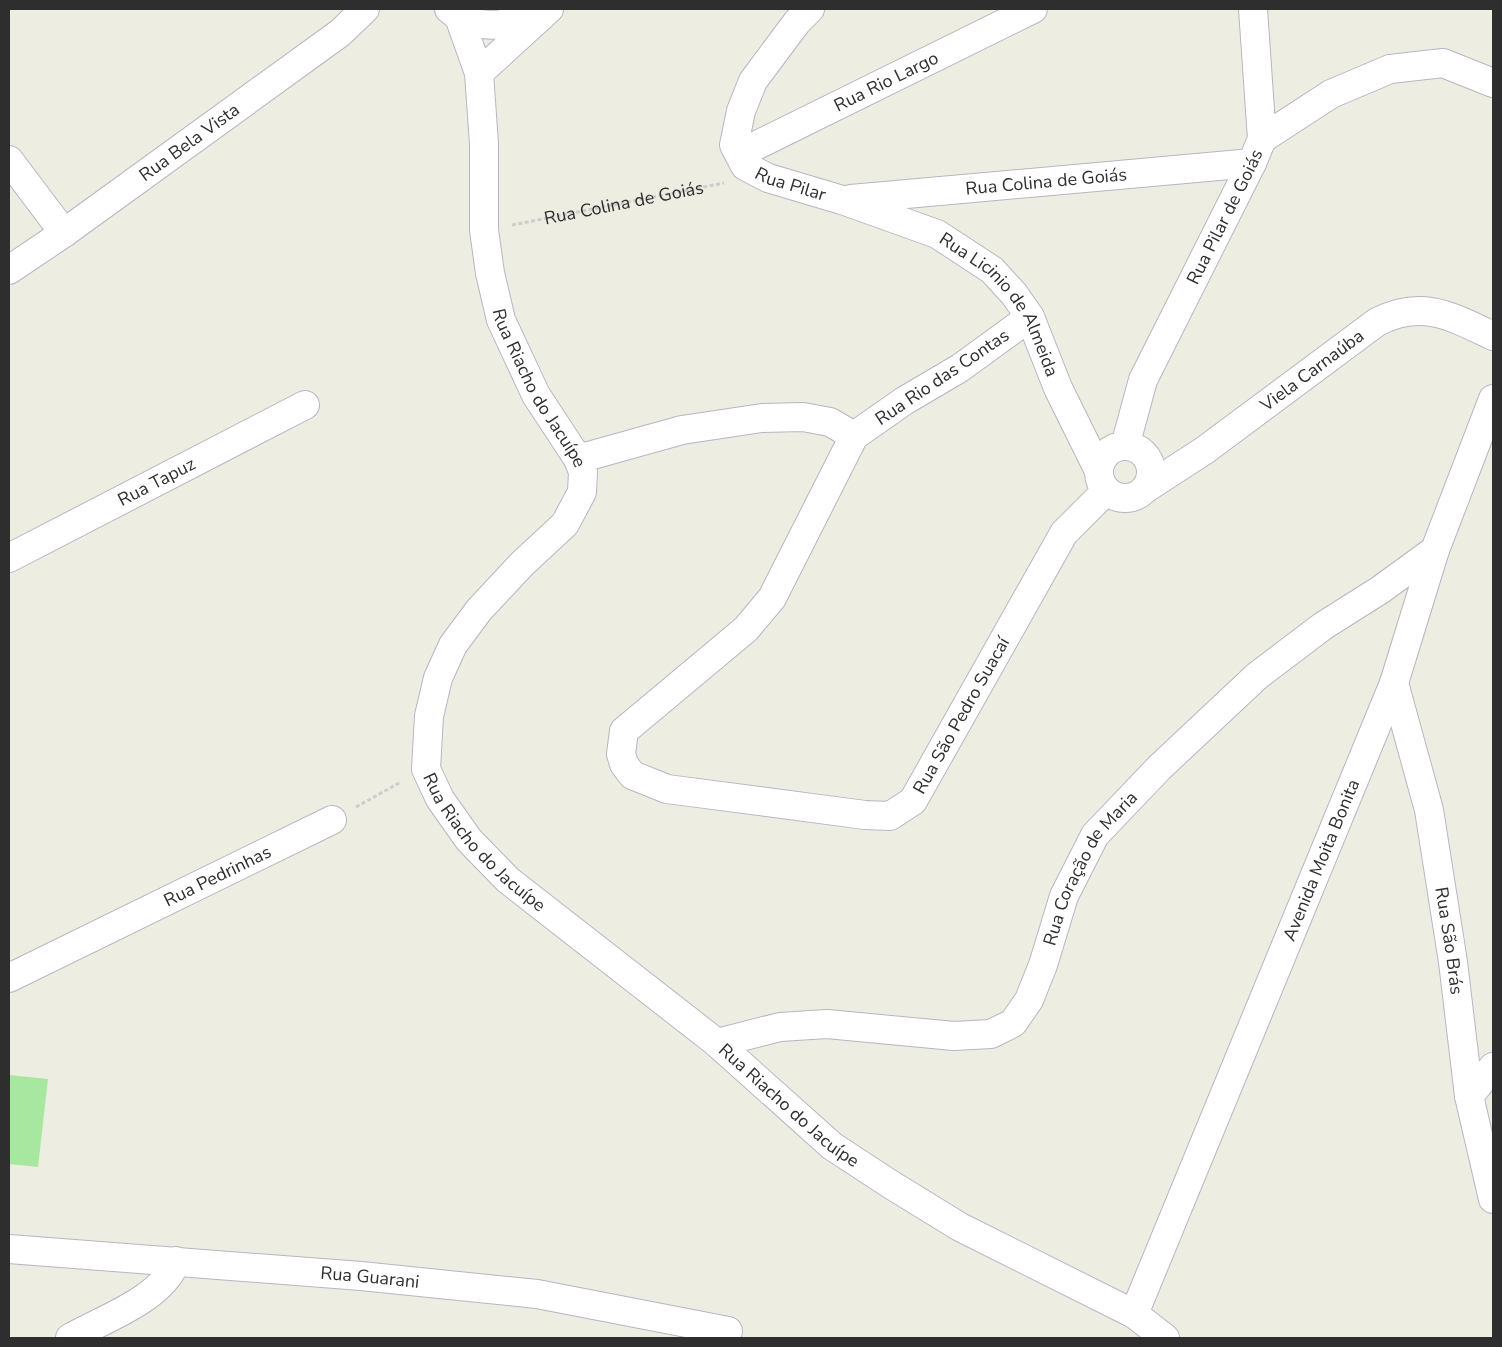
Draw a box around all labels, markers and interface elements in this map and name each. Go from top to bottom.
street label: Rua Rio Largo [830,46,942,117]
street label: Rua Bela Vista [134,98,244,187]
street label: Rua Pilar de Goiás [1181,146,1268,288]
street label: Rua Pilar [751,161,829,207]
street label: Rua Colina de Goiás [964,162,1128,201]
street label: Rua Colina de Goiás [542,175,706,230]
street label: Rua Licinio de Almeida [935,227,1064,380]
street label: Rua Riacho do Jacuípe [487,306,592,471]
street label: Rua Rio das Contas [870,323,1014,431]
street label: Viela Carnaúba [1255,324,1369,417]
street label: Rua Tapuz [114,452,199,512]
street label: Rua São Pedro Suacaí [907,632,1015,798]
street label: Rua Riacho do Jacuípe [417,769,551,917]
street label: Avenida Moita Bonita [1277,775,1365,945]
street label: Rua Coração de Maria [1038,786,1143,948]
street label: Rua Pedrinhas [160,840,275,912]
street label: Rua São Brás [1429,885,1469,996]
street label: Rua Riacho do Jacuípe [714,1038,864,1173]
street label: Rua Guarani [319,1261,421,1294]

